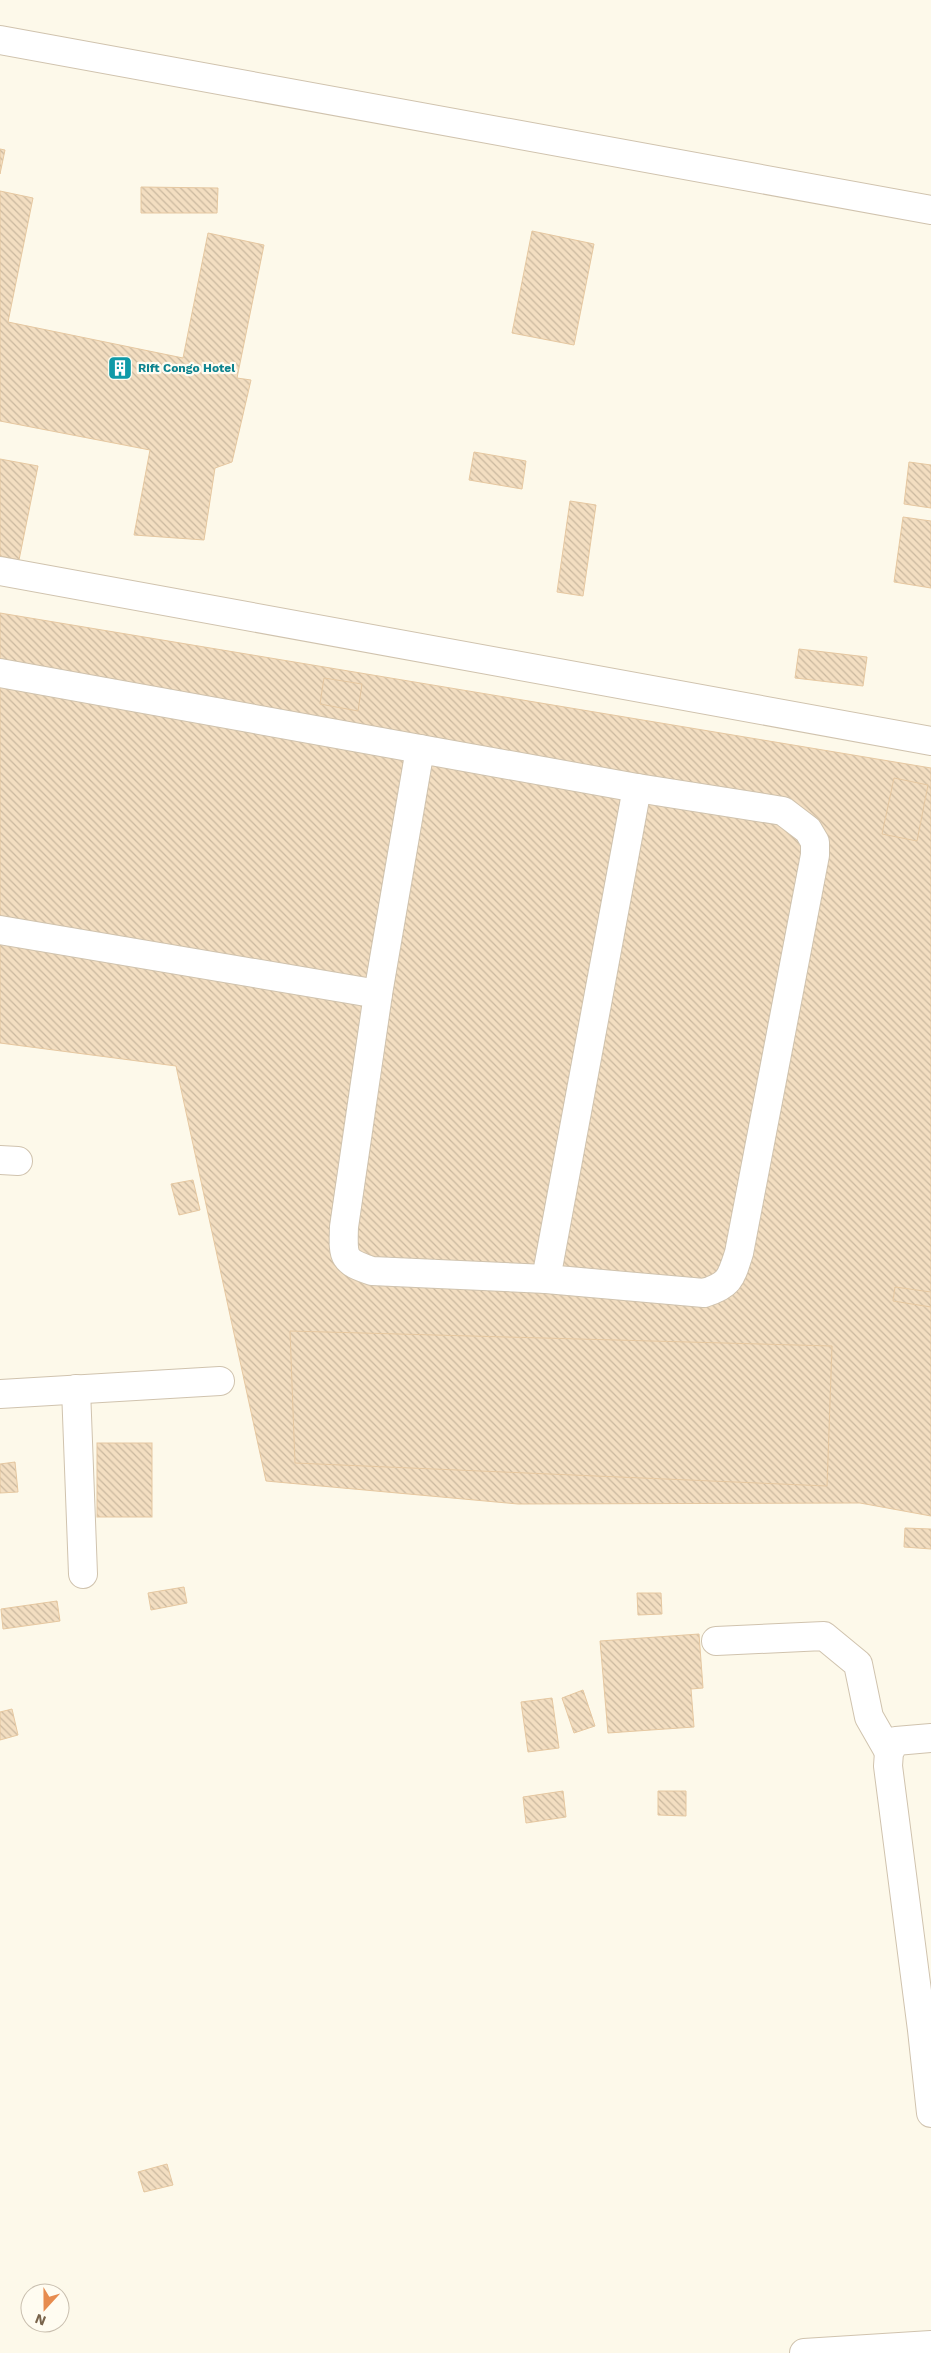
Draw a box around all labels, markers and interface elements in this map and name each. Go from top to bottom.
building icon: Rift Congo Hotel [107,355,133,381]
place label: Rift Congo Hotel [138,361,235,375]
north arrow [20,2283,70,2333]
text: N [33,2311,48,2329]

